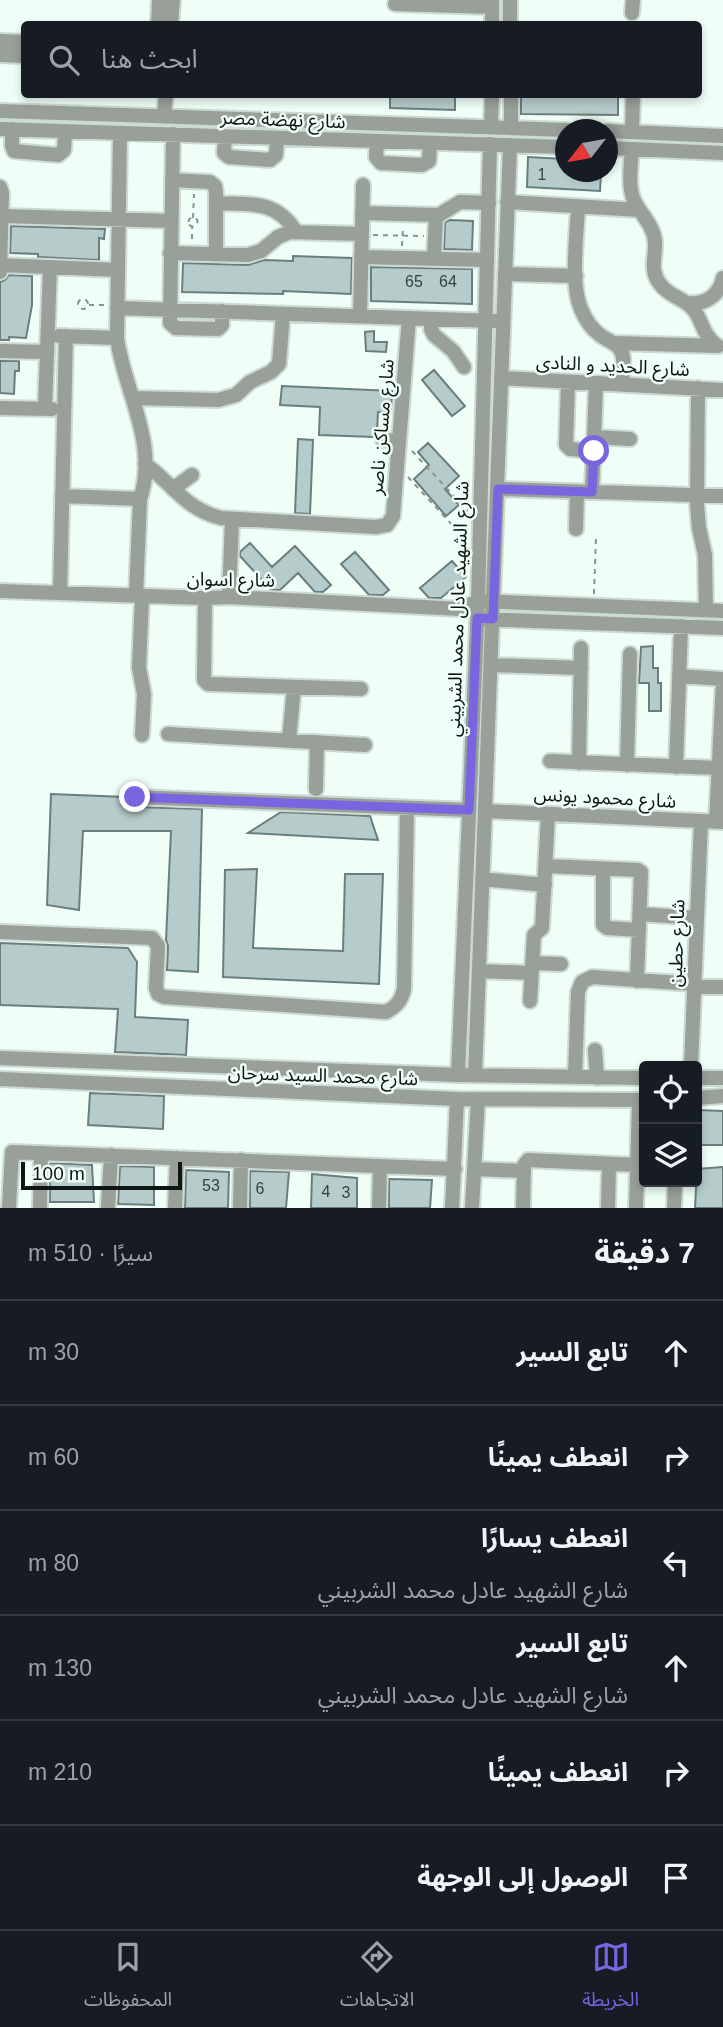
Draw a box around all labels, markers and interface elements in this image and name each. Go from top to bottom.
search box [21,21,702,98]
icon: search [45,41,83,79]
text: ابحث هنا [101,44,198,74]
street label: شارع نهضة مصر [219,107,346,135]
north arrow [555,119,618,182]
house number: 1 [538,166,547,183]
house number: 65 [405,273,423,290]
house number: 64 [439,273,457,290]
street label: شارع الحديد و النادى [535,351,690,383]
street label: شارع مساكن ناصر [365,358,401,497]
route start [578,435,609,466]
street label: شارع الشهيد عادل محمد الشربيني [443,481,477,738]
street label: شارع اسوان [187,568,275,594]
route end [119,781,150,812]
street label: شارع محمود يونس [533,783,677,815]
street label: شارع حطين [664,899,692,987]
map controls [639,1061,702,1187]
button: locate [639,1061,702,1124]
street label: شارع محمد السيد سرحان [227,1062,418,1092]
button: layers [639,1124,702,1187]
scale bar [21,1159,182,1191]
text: 100 m [32,1163,85,1184]
house number: 53 [202,1177,220,1194]
house number: 6 [256,1180,265,1197]
house number: 4 [322,1183,331,1200]
house number: 3 [342,1184,351,1201]
text: 7 دقيقة [594,1236,695,1269]
text: سيرًا · 510 m [28,1240,153,1266]
icon: ahead [657,1334,695,1372]
text: تابع السير [516,1337,628,1367]
text: 30 m [28,1339,79,1365]
icon: right [657,1439,695,1477]
text: انعطف يمينًا [488,1442,628,1472]
text: 60 m [28,1444,79,1470]
text: انعطف يسارًا [481,1523,628,1553]
icon: left [657,1544,695,1582]
text: 80 m [28,1550,79,1576]
text: شارع الشهيد عادل محمد الشربيني [318,1577,628,1603]
text: تابع السير [516,1628,628,1658]
icon: ahead [657,1649,695,1687]
text: 130 m [28,1655,92,1681]
text: شارع الشهيد عادل محمد الشربيني [318,1682,628,1708]
icon: right [657,1754,695,1792]
text: انعطف يمينًا [488,1757,628,1787]
text: 210 m [28,1759,92,1785]
icon: arrive [657,1859,695,1897]
text: الوصول إلى الوجهة [417,1862,628,1892]
tab: المحفوظات [84,1938,172,2020]
tab: الاتجاهات [340,1938,414,2020]
tab: الخريطة [582,1938,639,2020]

